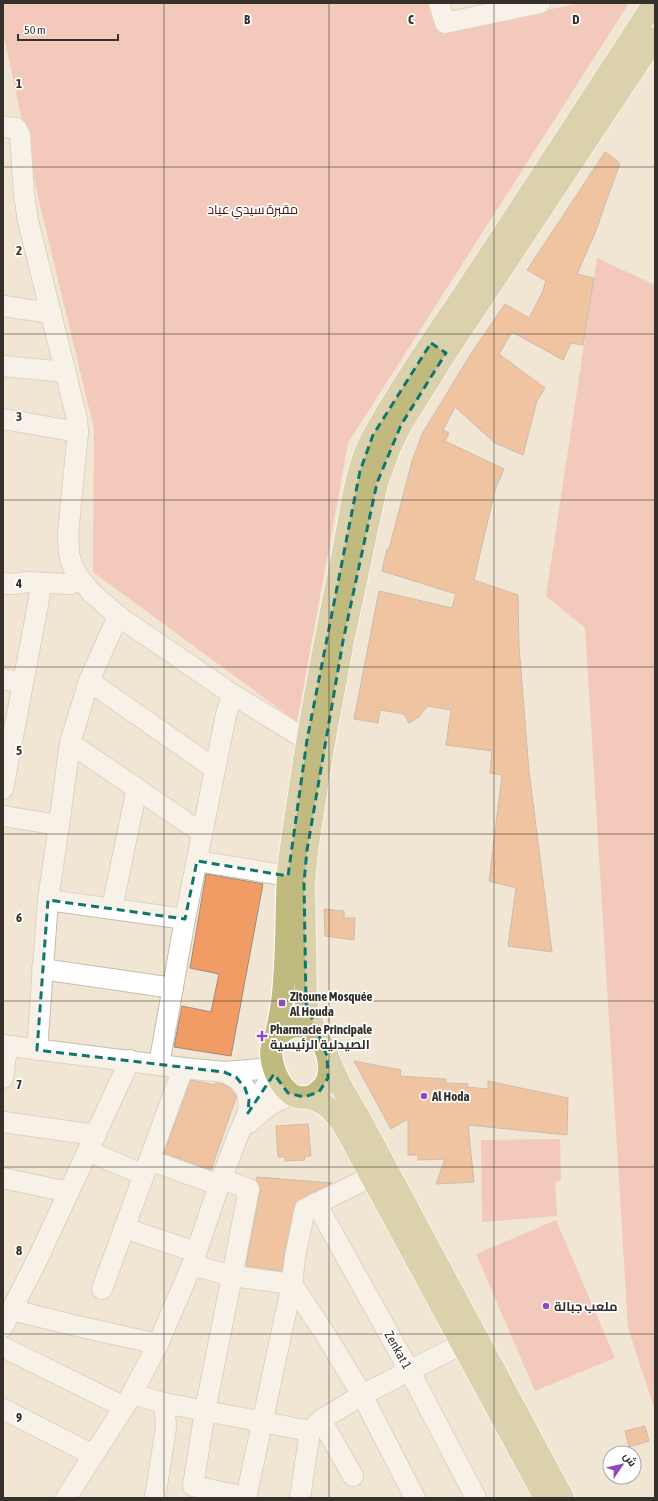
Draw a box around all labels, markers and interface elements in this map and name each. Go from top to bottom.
text: B [244,12,251,27]
text: C [408,12,414,27]
text: D [572,12,580,27]
scale bar [18,16,118,42]
text: 50 m [24,23,46,37]
text: 1 [16,76,22,91]
park label: مقبرة سيدي عياد [208,202,298,220]
text: 2 [16,243,22,258]
text: 3 [16,409,22,424]
text: 4 [15,576,22,591]
text: 5 [16,743,22,758]
text: 6 [16,910,22,925]
place label: Zitoune Mosquée Al Houda [289,989,373,1019]
marker: Zitoune Mosquée Al Houda [277,998,287,1008]
place label: Pharmacie Principale الصيدلية الرئيسية [270,1022,372,1052]
marker: Pharmacie Principale الصيدلية الرئيسية [257,1031,267,1041]
text: 7 [16,1077,22,1092]
place label: Al Hoda [431,1089,469,1104]
marker: Al Hoda [419,1091,429,1101]
text: 8 [16,1243,22,1258]
place label: ملعب جبالة [554,1299,618,1314]
marker: ملعب جبالة [541,1301,551,1311]
street label: Zenkat 1 [381,1328,415,1372]
text: 9 [16,1410,22,1425]
north arrow [602,1445,642,1485]
text: ش [621,1450,639,1469]

